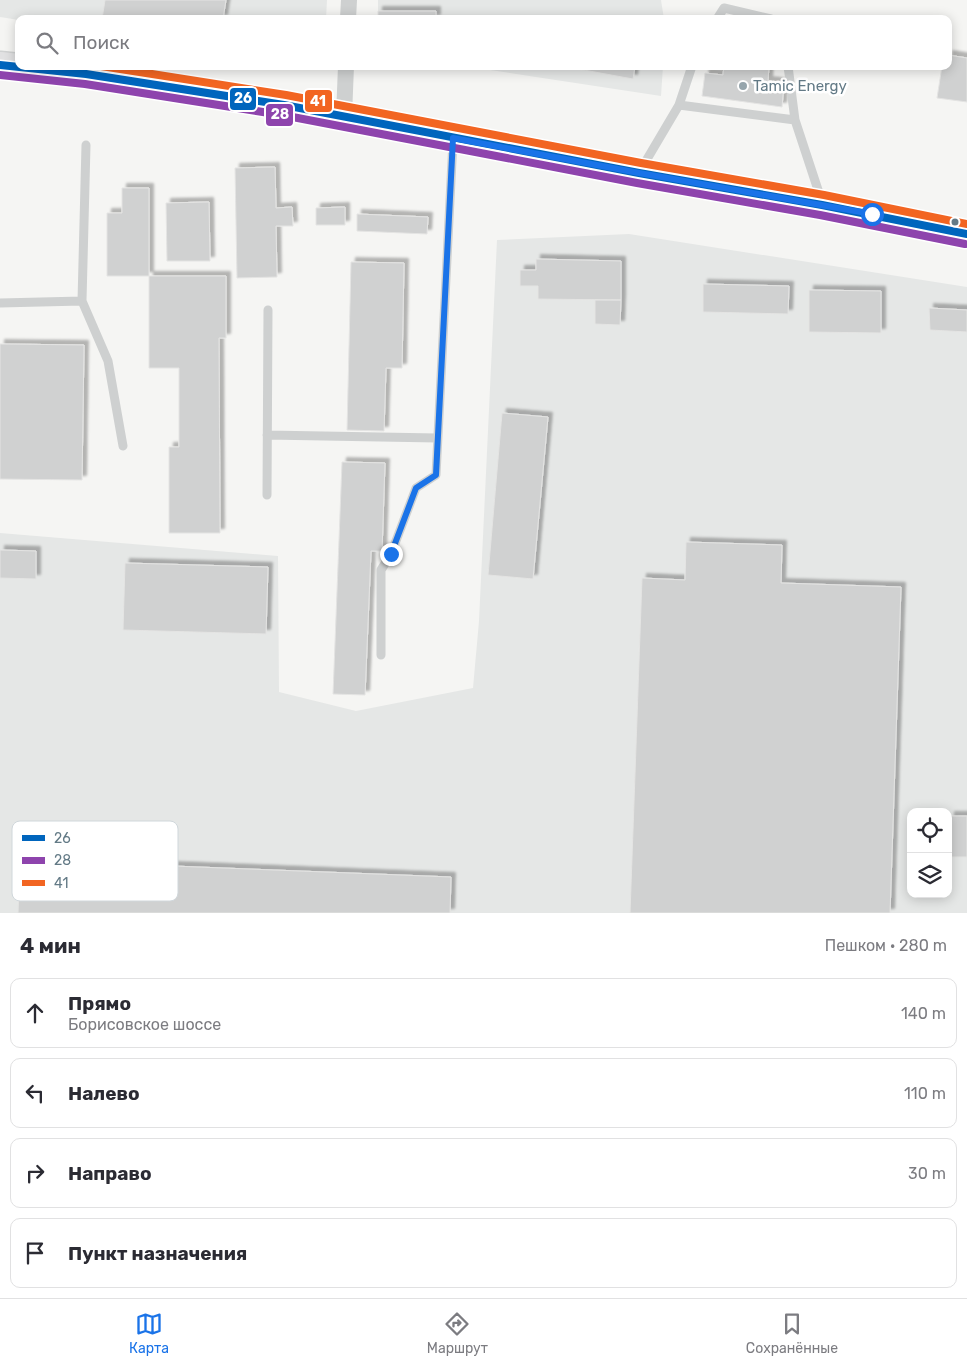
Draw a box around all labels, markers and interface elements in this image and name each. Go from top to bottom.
search box [15,15,952,70]
icon: search [33,29,61,57]
text: Поиск [73,31,130,54]
place label: Tamic Energy [753,77,847,95]
marker: Tamic Energy [737,80,749,92]
line badge: 26 [229,87,257,111]
line badge: 41 [304,89,333,113]
text: 26 [234,90,252,107]
text: 41 [310,93,326,110]
line badge: 28 [265,103,294,127]
text: 28 [271,106,289,123]
route start [861,203,884,226]
unlabelled marker [950,217,960,227]
route end [380,543,403,566]
map controls [907,808,952,898]
button: locate [907,808,952,853]
legend [12,821,178,901]
text: 26 [54,830,71,847]
text: 28 [54,852,71,869]
button: layers [907,853,952,898]
text: 41 [54,875,68,892]
text: 4 мин [20,933,81,958]
text: Пешком · 280 m [825,936,947,955]
text: Прямо [68,992,131,1015]
icon: ahead [21,999,49,1027]
text: 140 m [901,1004,946,1023]
text: Борисовское шоссе [68,1015,221,1034]
icon: left [21,1079,49,1107]
text: Налево [68,1082,140,1105]
text: 110 m [904,1084,946,1103]
icon: right [21,1159,49,1187]
text: Направо [68,1162,152,1185]
text: 30 m [908,1164,946,1183]
icon: arrive [21,1239,49,1267]
text: Пункт назначения [68,1242,247,1265]
tab: Карта [129,1310,169,1357]
tab: Маршрут [427,1310,488,1357]
tab: Сохранённые [746,1310,838,1357]

